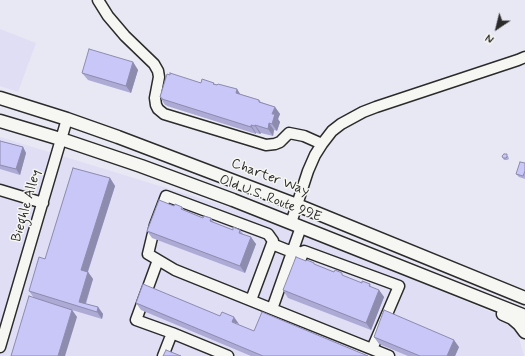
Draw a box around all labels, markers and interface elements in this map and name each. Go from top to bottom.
north arrow [477,8,517,48]
text: N [483,30,497,46]
street label: Charter Way [229,155,311,201]
street label: Bieghle Alley [9,168,45,244]
street label: Old U.S. Route 99E [217,172,323,226]

